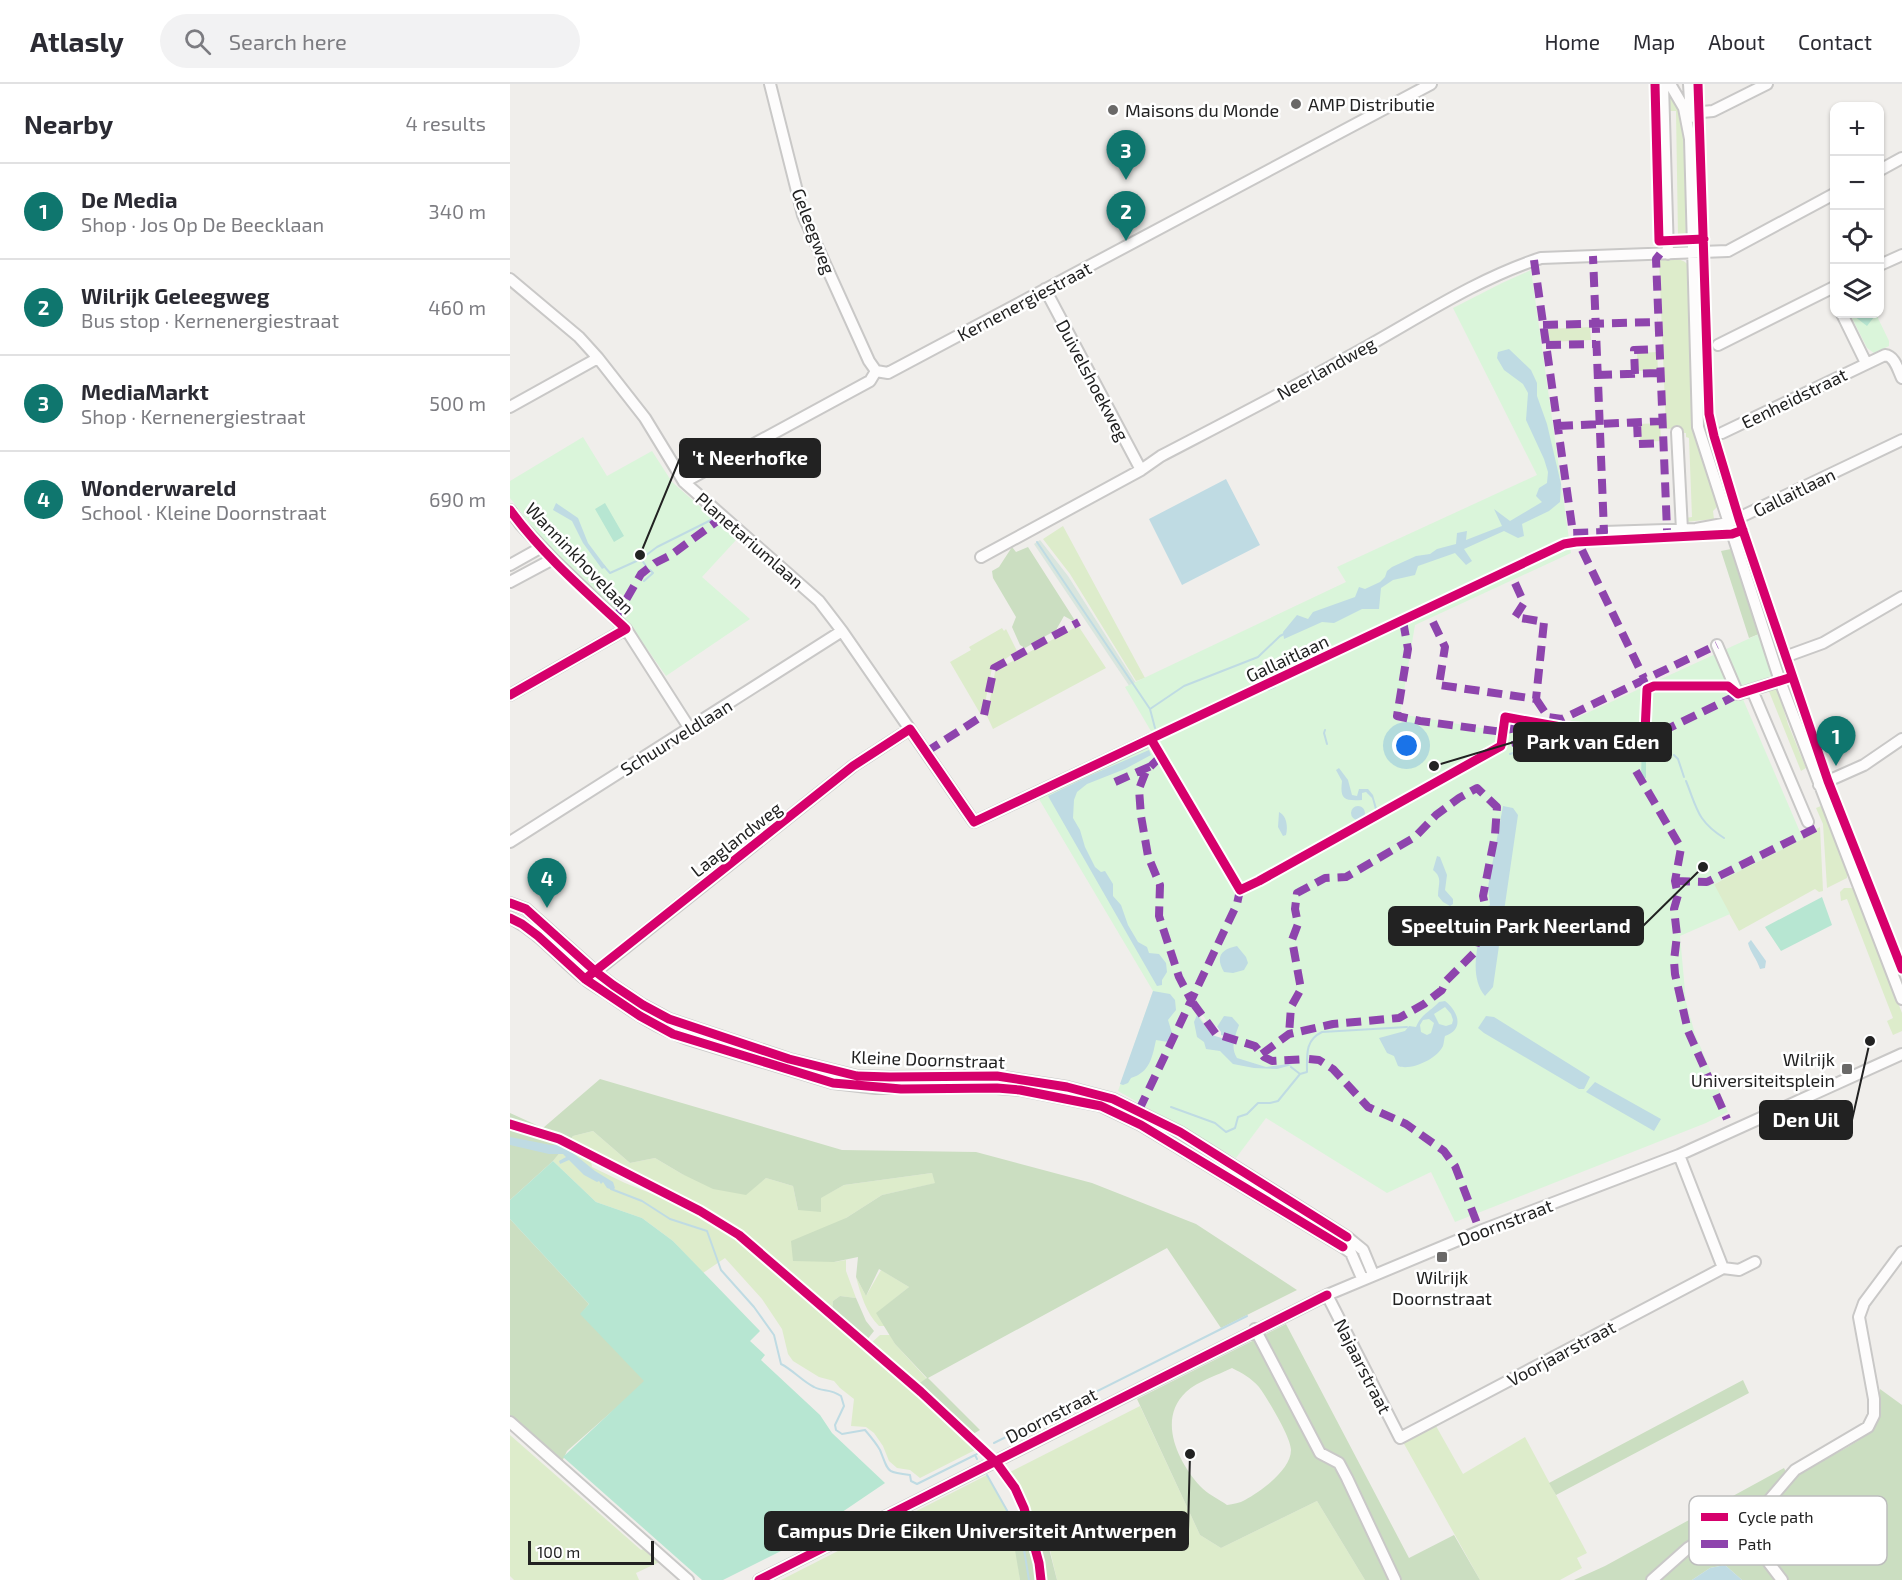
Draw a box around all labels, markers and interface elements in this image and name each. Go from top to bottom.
search box [160,14,580,68]
text: Atlasly [30,24,124,58]
icon: search [181,25,214,58]
text: Search here [229,28,347,54]
text: Home [1544,29,1600,54]
text: Map [1633,29,1675,54]
text: About [1708,29,1765,54]
text: Contact [1798,29,1872,54]
place label: AMP Distributie [1308,93,1435,115]
marker: AMP Distributie [1289,97,1303,111]
place label: Maisons du Monde [1125,99,1279,121]
map controls [1830,102,1884,318]
button: + [1830,102,1884,156]
marker: Maisons du Monde [1106,103,1120,117]
text: Nearby [24,108,113,139]
text: 4 results [406,111,486,135]
pin: 3 [1106,130,1146,180]
button: − [1830,156,1884,210]
street label: Geleegweg [788,185,840,277]
text: De Media [81,186,177,212]
pin: 2 [1106,192,1146,241]
text: 1 [39,199,48,223]
text: 340 m [429,199,486,223]
button: locate [1830,210,1884,264]
text: Shop · Jos Op De Beecklaan [81,212,324,236]
street label: Kernenergiestraat [953,256,1095,346]
button: layers [1830,264,1884,318]
text: Wilrijk Geleegweg [81,282,270,308]
text: 2 [38,295,49,319]
text: 460 m [428,295,486,319]
text: Bus stop · Kernenergiestraat [81,308,339,332]
street label: Duivelshoekweg [1052,316,1134,444]
street label: Neerlandweg [1273,332,1379,404]
street label: Eenheidstraat [1738,363,1851,433]
text: MediaMarkt [81,378,209,404]
text: 3 [38,391,49,415]
text: 500 m [429,391,486,415]
text: Shop · Kernenergiestraat [81,404,306,428]
callout: 't Neerhofke [680,439,820,477]
text: 't Neerhofke [692,445,808,469]
street label: Gallaitlaan [1749,463,1839,521]
text: Wonderwareld [81,474,236,500]
text: 4 [37,487,50,511]
text: 690 m [429,487,486,511]
street label: Planetariumlaan [691,487,809,593]
street label: Wanninkhovelaan [521,497,639,619]
text: School · Kleine Doornstraat [81,500,327,524]
street label: Gallaitlaan [1242,629,1332,687]
street label: Schuurveldlaan [616,694,736,780]
pin: 1 [1816,716,1856,766]
callout: Park van Eden [1514,723,1671,761]
text: Park van Eden [1527,729,1659,753]
your location [1392,731,1421,760]
street label: Laaglandweg [686,797,786,881]
pin: 4 [528,858,567,908]
callout: Speeltuin Park Neerland [1389,907,1643,945]
text: Speeltuin Park Neerland [1401,913,1631,937]
street label: Kleine Doornstraat [851,1045,1006,1073]
place label: Wilrijk Universiteitsplein [1691,1048,1835,1091]
marker: Wilrijk Universiteitsplein [1840,1062,1854,1076]
callout: Den Uil [1760,1101,1852,1139]
text: Den Uil [1772,1107,1840,1131]
street label: Doornstraat [1454,1194,1556,1250]
marker: Wilrijk Doornstraat [1435,1250,1449,1264]
place label: Wilrijk Doornstraat [1392,1266,1492,1309]
street label: Najaarstraat [1330,1315,1396,1417]
street label: Voorjaarstraat [1503,1315,1619,1391]
street label: Doornstraat [1001,1382,1101,1447]
legend [1689,1496,1887,1565]
text: Cycle path [1738,1507,1814,1526]
callout: Campus Drie Eiken Universiteit Antwerpen [765,1512,1188,1550]
text: Campus Drie Eiken Universiteit Antwerpen [777,1518,1177,1542]
text: Path [1738,1534,1772,1553]
scale bar [528,1538,654,1566]
text: 100 m [537,1542,580,1561]

